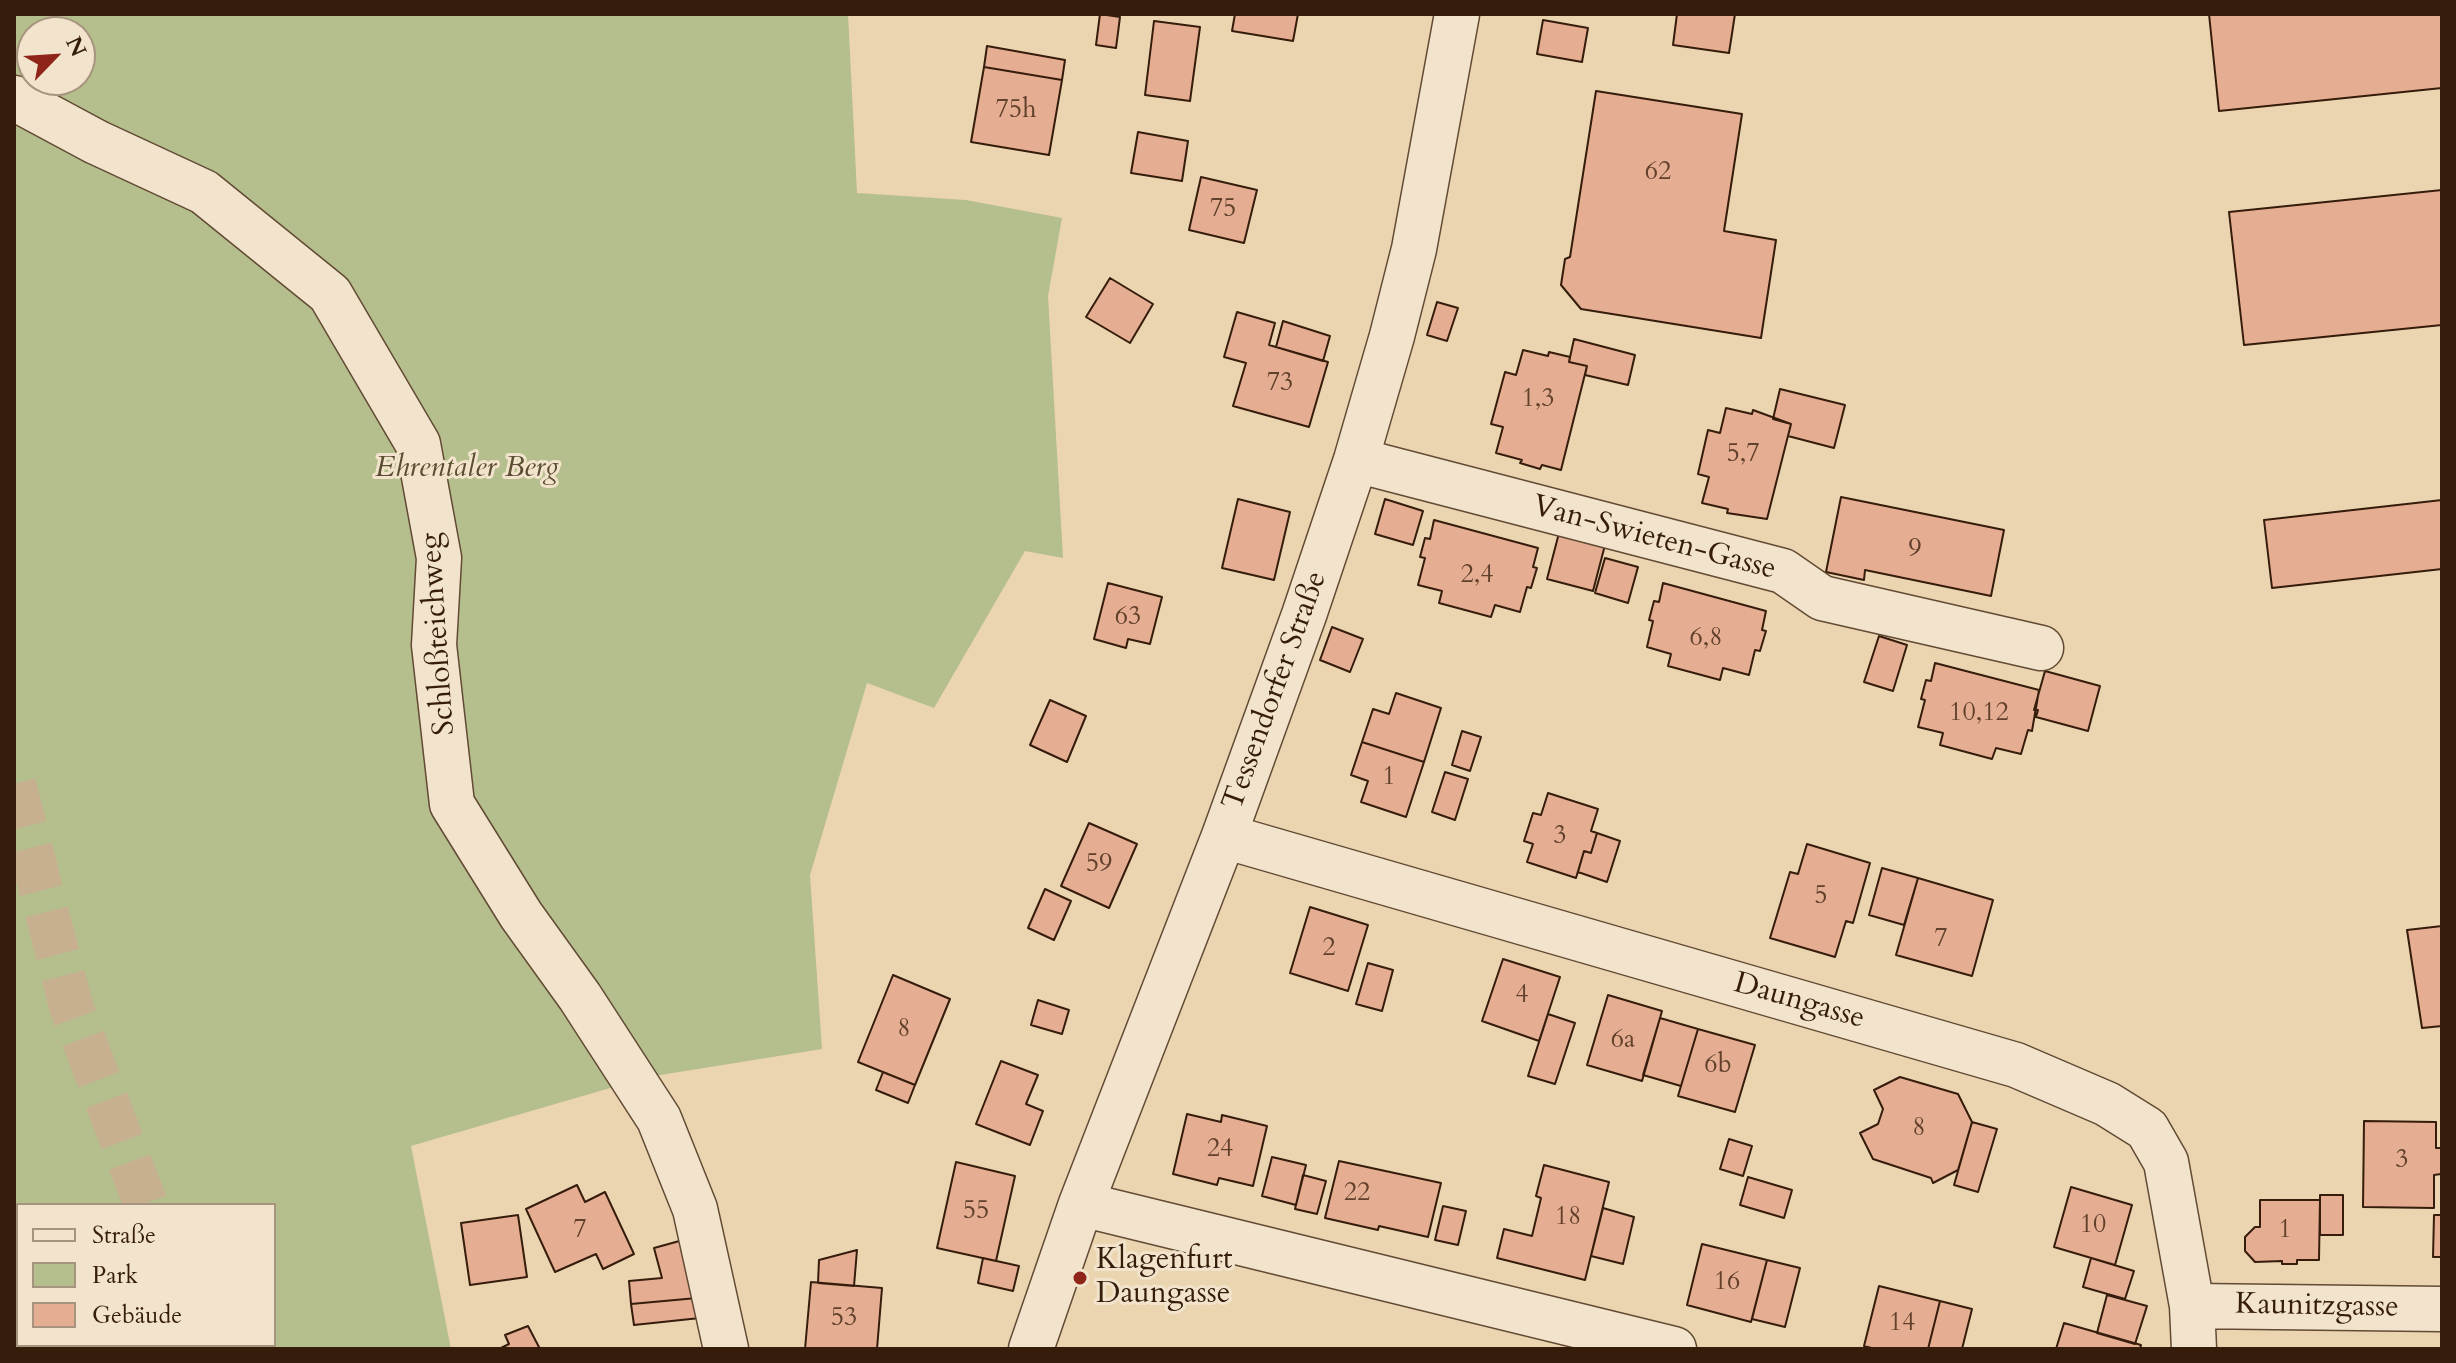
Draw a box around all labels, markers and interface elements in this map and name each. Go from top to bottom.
north arrow [16,16,96,96]
text: N [58,32,94,62]
house number: 75h [996,95,1036,127]
house number: 62 [1645,157,1671,189]
house number: 75 [1210,194,1236,226]
house number: 73 [1267,368,1293,400]
house number: 1,3 [1521,384,1555,416]
house number: 5,7 [1726,439,1760,471]
park label: Ehrentaler Berg [375,451,559,487]
street label: Van-Swieten-Gasse [1528,489,1780,589]
street label: Schloßteichweg [414,531,464,737]
house number: 9 [1908,534,1922,566]
house number: 2,4 [1460,560,1494,592]
street label: Tessendorfer Straße [1216,567,1336,815]
house number: 63 [1115,602,1141,634]
house number: 6,8 [1689,623,1723,655]
house number: 10,12 [1949,698,2009,730]
house number: 1 [1382,762,1396,794]
house number: 3 [1553,821,1567,853]
house number: 59 [1086,849,1112,881]
house number: 5 [1814,881,1828,913]
house number: 7 [1934,924,1948,956]
house number: 2 [1322,933,1336,965]
street label: Daungasse [1729,966,1869,1038]
house number: 4 [1515,980,1529,1012]
house number: 8 [897,1014,911,1046]
house number: 6a [1611,1025,1635,1057]
house number: 6b [1704,1050,1732,1082]
house number: 8 [1912,1113,1926,1145]
house number: 24 [1207,1134,1233,1166]
house number: 3 [2395,1145,2409,1177]
house number: 22 [1344,1178,1370,1210]
house number: 55 [963,1196,989,1228]
house number: 18 [1555,1202,1581,1234]
legend [16,1203,276,1347]
house number: 10 [2080,1210,2106,1242]
house number: 7 [573,1215,587,1247]
house number: 1 [2278,1215,2292,1247]
text: Straße [92,1219,156,1252]
place label: Klagenfurt Daungasse [1096,1243,1232,1314]
text: Park [92,1259,138,1292]
house number: 16 [1714,1267,1740,1299]
marker: Klagenfurt Daungasse [1071,1269,1089,1287]
street label: Kaunitzgasse [2235,1288,2399,1326]
text: Gebäude [92,1299,182,1332]
house number: 53 [831,1303,857,1335]
house number: 14 [1889,1308,1915,1340]

